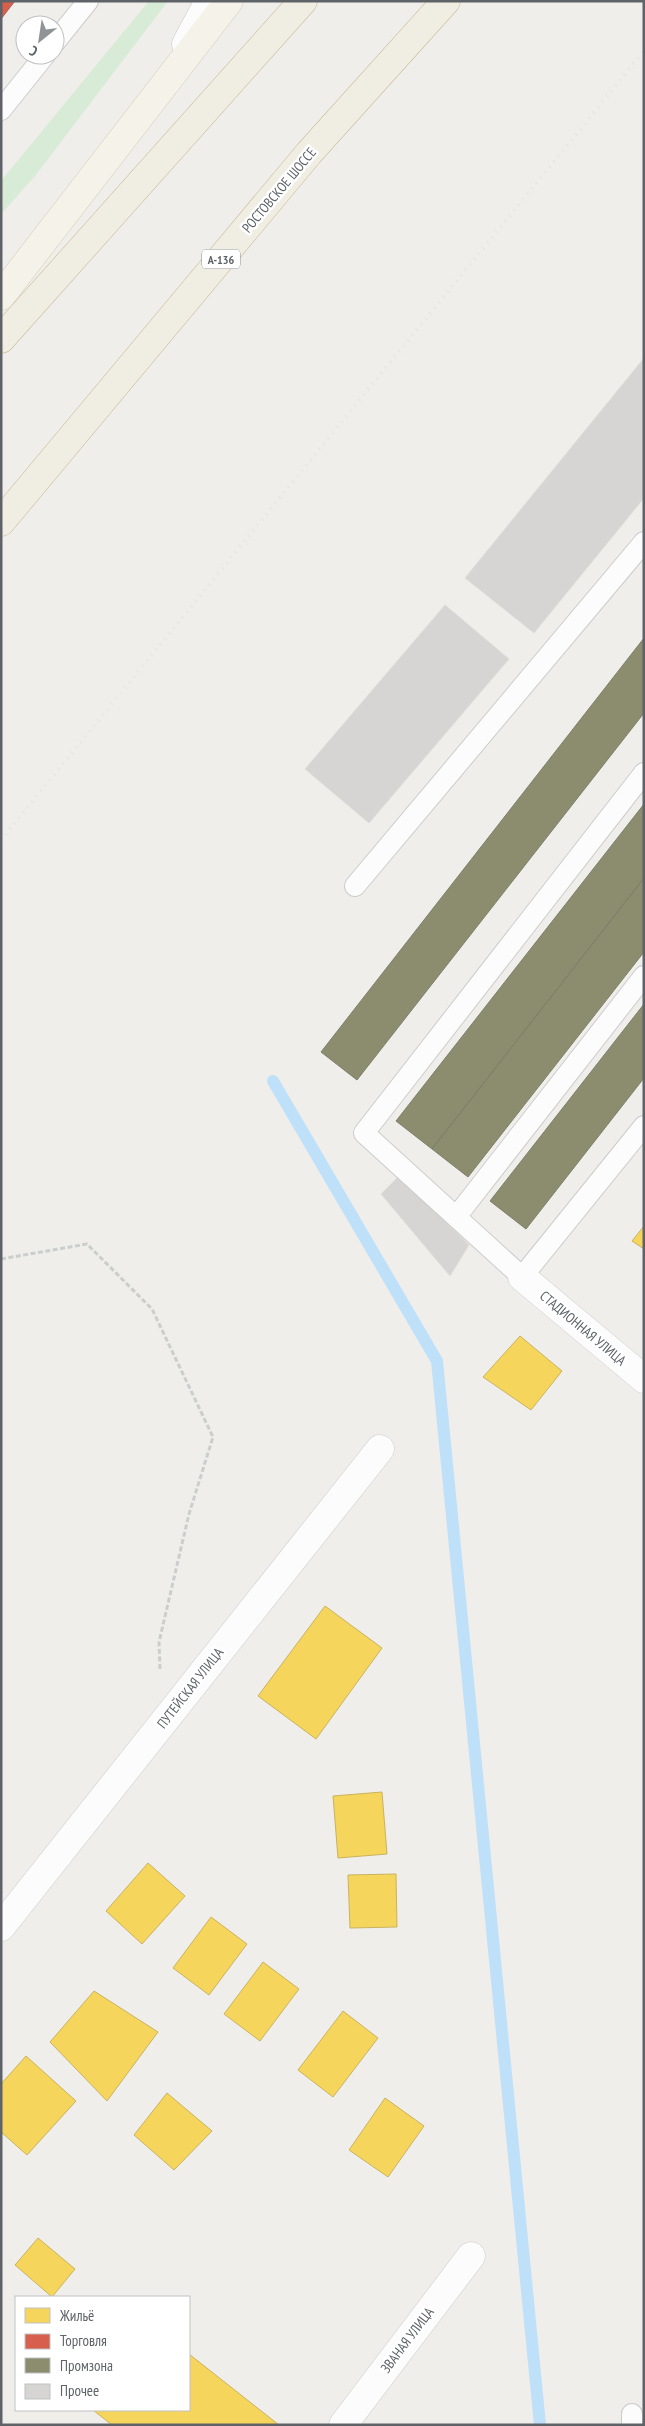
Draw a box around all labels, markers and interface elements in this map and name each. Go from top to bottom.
north arrow [15,15,65,65]
text: С [26,42,41,61]
street label: РОСТОВСКОЕ ШОССЕ [238,144,320,236]
road number: А-136 [202,250,240,268]
street label: СТАДИОННАЯ УЛИЦА [536,1287,630,1369]
street label: ПУТЕЙСКАЯ УЛИЦА [153,1644,227,1732]
legend [15,2296,190,2411]
street label: ЗВАНАЯ УЛИЦА [376,2303,438,2376]
text: Жильё [59,2306,94,2325]
text: Торговля [60,2331,107,2350]
text: Промзона [60,2356,113,2375]
text: Прочее [60,2381,99,2400]

